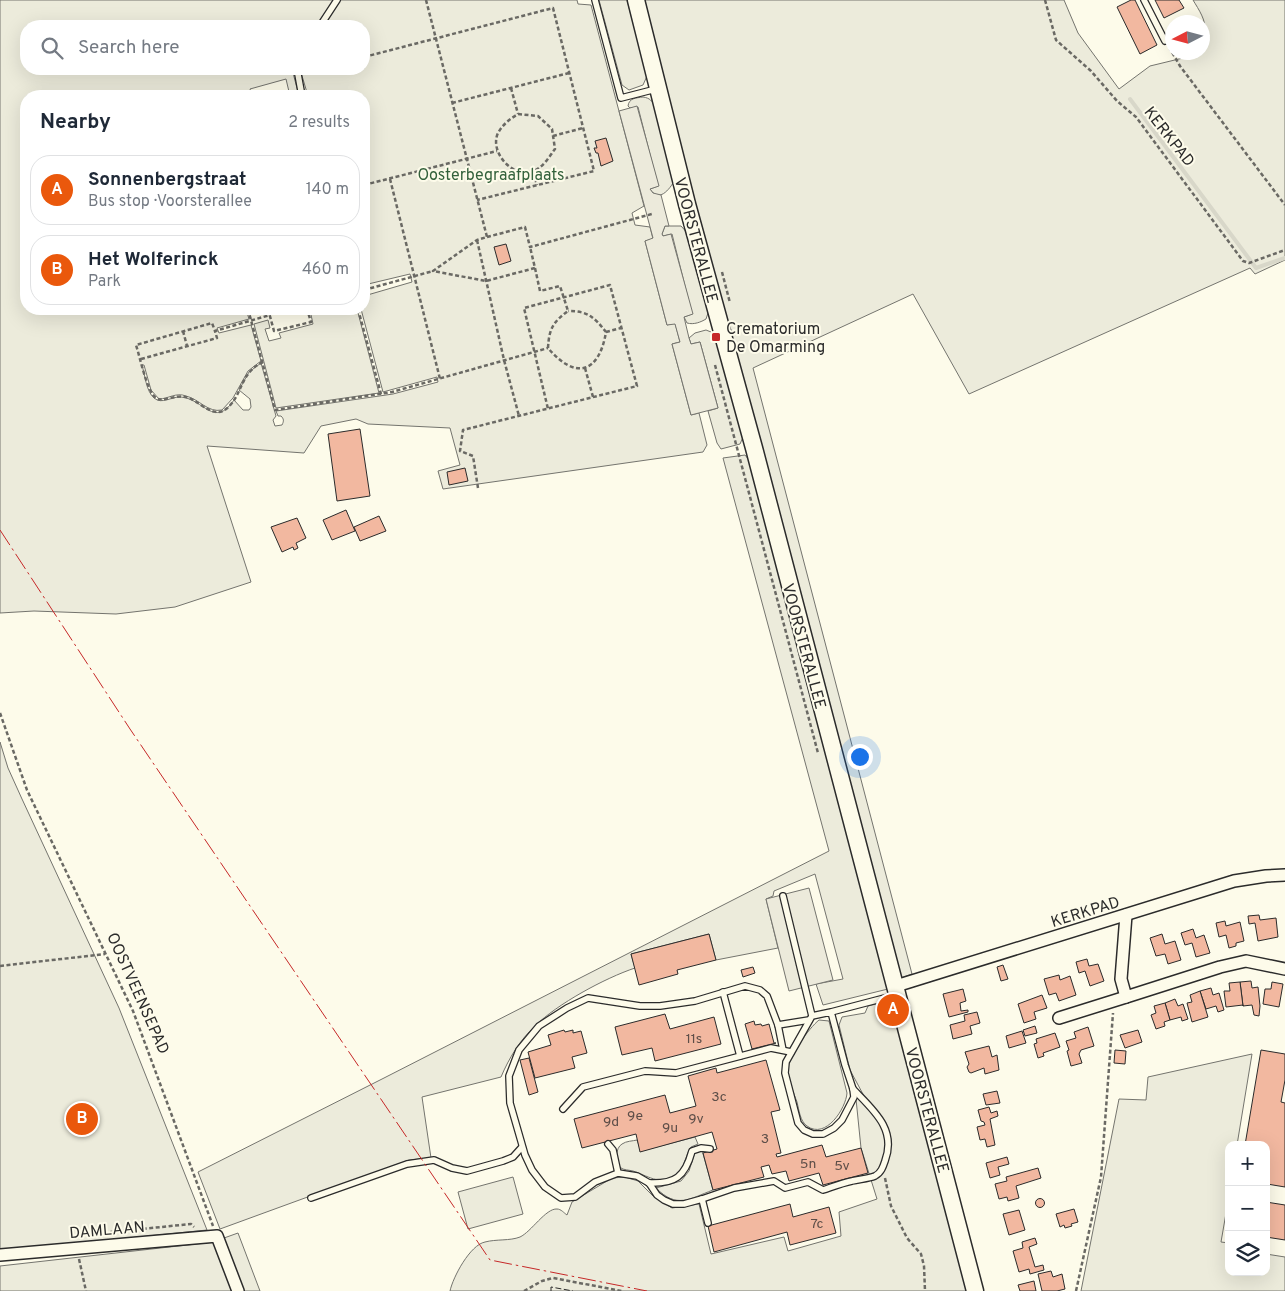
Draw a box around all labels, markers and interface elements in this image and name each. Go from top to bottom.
north arrow [1165,15,1210,60]
search box [20,20,370,75]
icon: search [38,34,66,62]
text: Search here [78,36,180,60]
street label: KERKPAD [1139,103,1198,171]
text: Nearby [40,109,111,136]
text: 2 results [288,113,350,133]
park label: Oosterbegraafplaats [417,166,565,186]
text: Sonnenbergstraat [88,168,246,192]
street label: VOORSTERALLEE [669,175,721,306]
text: A [51,180,63,200]
text: 140 m [306,180,349,200]
text: Bus stop · Voorsterallee [88,192,252,212]
text: Het Wolferinck [88,248,219,272]
text: B [51,260,63,280]
text: 460 m [302,260,349,280]
text: Park [88,272,121,292]
place label: Crematorium De Omarming [726,320,825,358]
marker: Crematorium De Omarming [710,331,722,343]
street label: VOORSTERALLEE [777,581,829,712]
your location [847,744,873,770]
street label: KERKPAD [1049,893,1123,933]
street label: OOSTVEENSEPAD [101,930,173,1058]
pin: A [877,991,909,1029]
house number: 11s [686,1031,702,1048]
street label: VOORSTERALLEE [900,1045,952,1176]
house number: 3c [711,1089,727,1106]
pin: B [66,1100,98,1138]
house number: 9e [627,1108,643,1125]
house number: 9v [688,1111,704,1128]
house number: 9d [603,1114,619,1131]
house number: 9u [662,1120,678,1137]
house number: 3 [761,1131,769,1148]
map controls [1225,1141,1270,1276]
button: + [1225,1141,1270,1186]
house number: 5n [800,1156,816,1173]
house number: 5v [834,1158,850,1175]
button: − [1225,1186,1270,1231]
house number: 7c [810,1216,824,1233]
street label: DAMLAAN [69,1218,146,1244]
button: layers [1225,1231,1270,1276]

